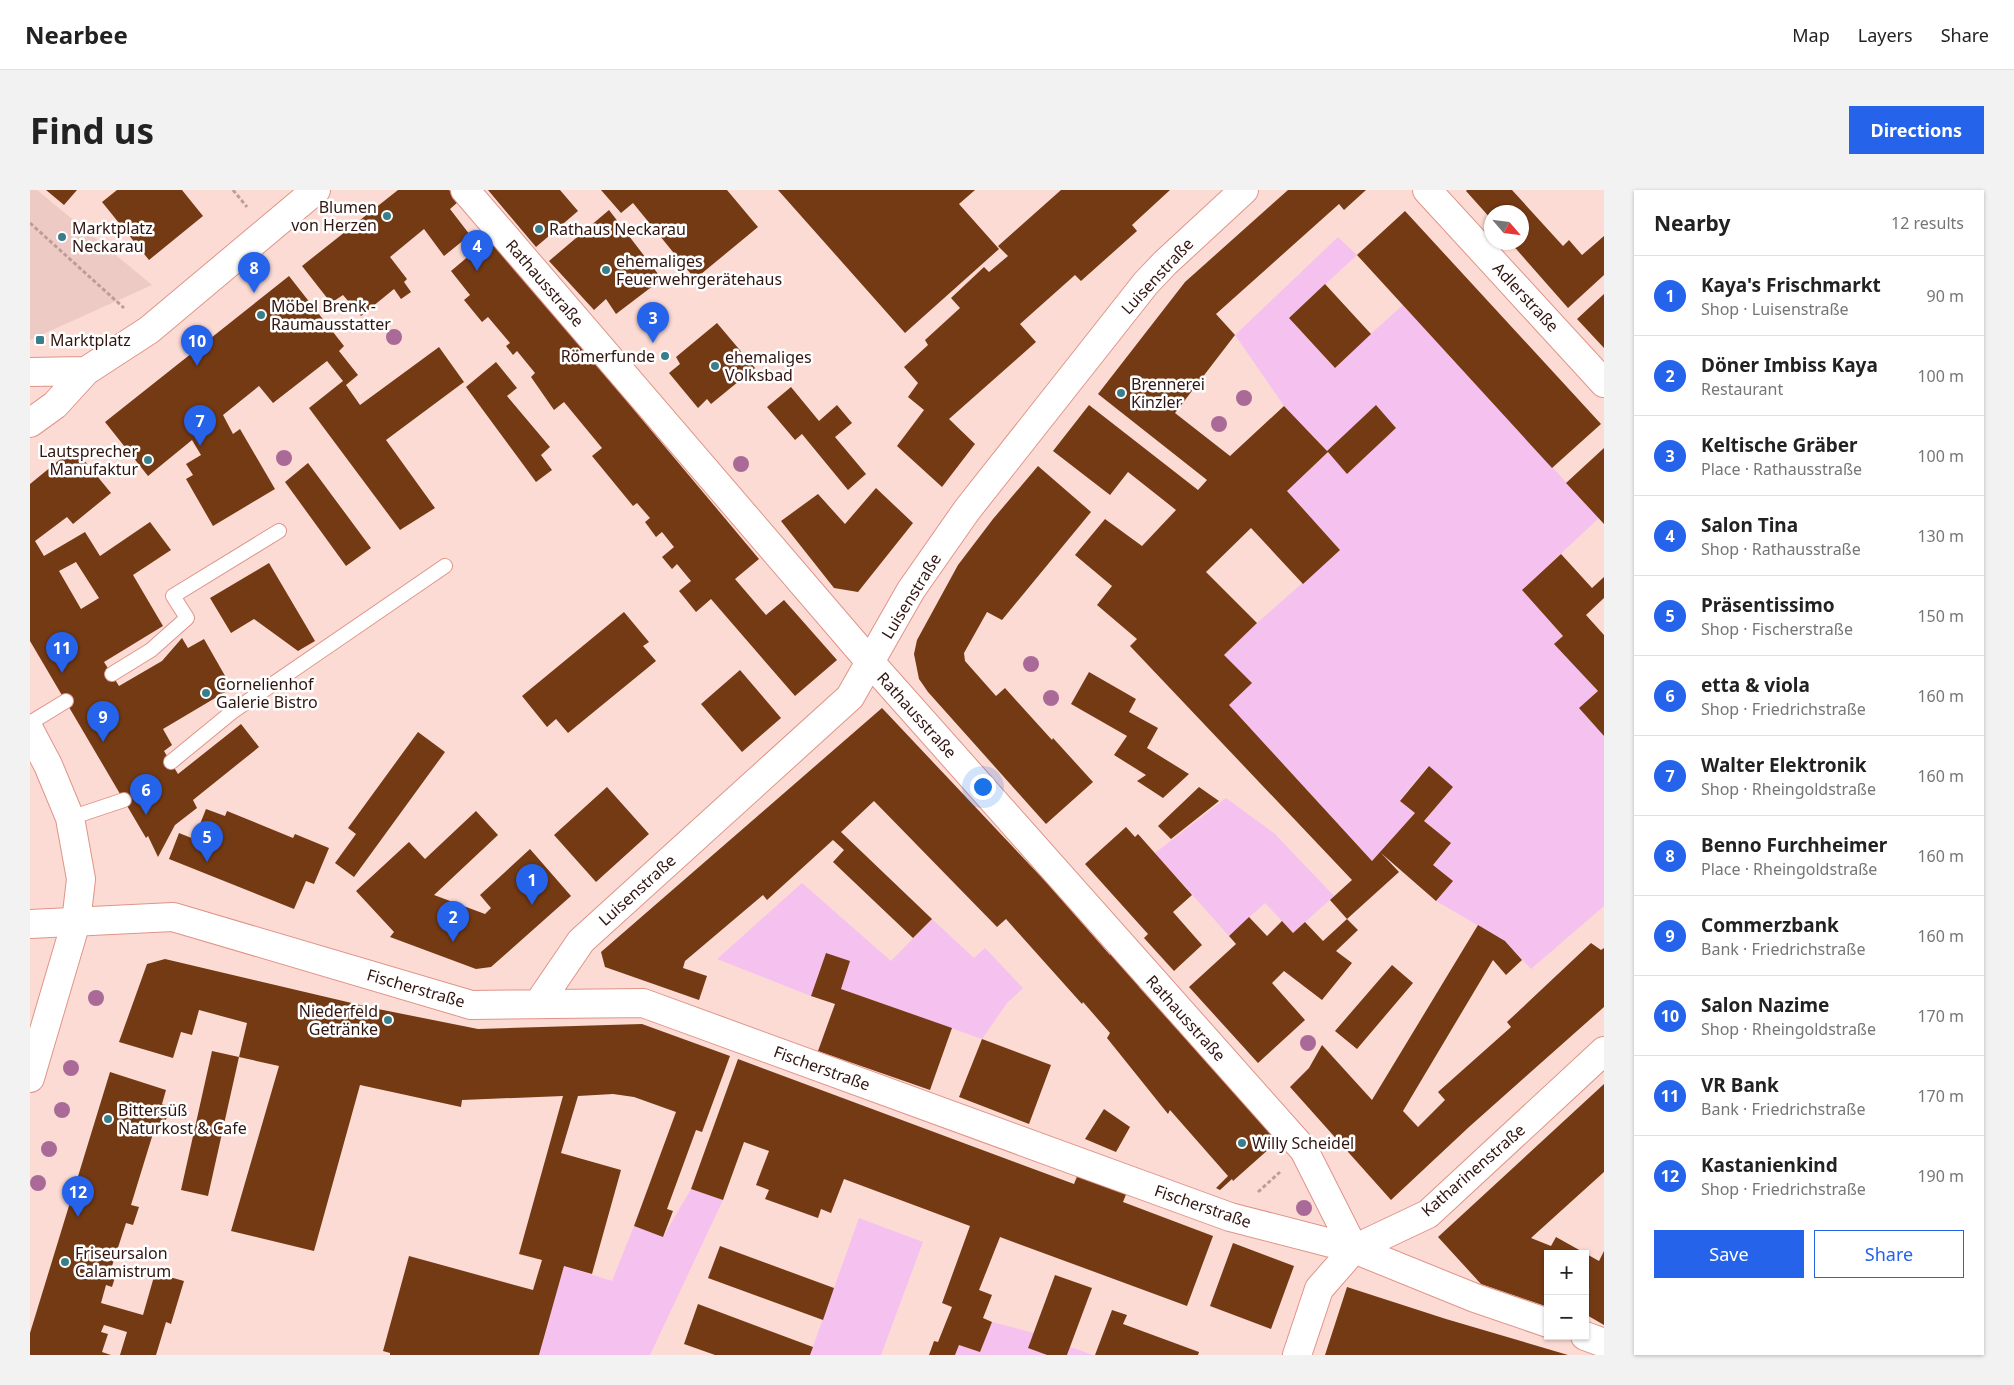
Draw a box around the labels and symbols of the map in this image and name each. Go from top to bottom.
place label: Blumen von Herzen [291,196,377,236]
north arrow [1484,205,1529,250]
marker: Blumen von Herzen [381,210,393,222]
place label: Marktplatz Neckarau [72,217,153,257]
place label: Rathaus Neckarau [549,218,686,240]
marker: Rathaus Neckarau [533,223,545,235]
pin: 4 [461,230,493,271]
marker: Marktplatz Neckarau [56,231,68,243]
street label: Luisenstraße [1116,233,1198,319]
street label: Rathausstraße [501,235,589,331]
place label: ehemaliges Feuerwehrgerätehaus [616,250,782,290]
pin: 8 [238,252,270,293]
street label: Adlerstraße [1488,257,1564,337]
marker: ehemaliges Feuerwehrgerätehaus [600,264,612,276]
place label: Möbel Brenk - Raumausstatter [271,295,391,335]
pin: 3 [637,302,669,343]
marker: Möbel Brenk - Raumausstatter [255,309,267,321]
pin: 10 [181,325,213,366]
place label: Marktplatz [50,329,131,351]
marker: Marktplatz [34,334,46,346]
place label: Römerfunde [561,345,655,367]
place label: ehemaliges Volksbad [725,346,812,386]
marker: Römerfunde [659,350,671,362]
marker: ehemaliges Volksbad [709,360,721,372]
place label: Brennerei Kinzler [1131,373,1205,413]
marker: Brennerei Kinzler [1115,387,1127,399]
pin: 7 [184,405,216,446]
place label: Lautsprecher Manufaktur [39,440,138,480]
marker: Lautsprecher Manufaktur [142,454,154,466]
street label: Luisenstraße [876,549,946,643]
pin: 11 [46,632,78,673]
street label: Rathausstraße [872,667,962,763]
place label: Cornelienhof Galerie Bistro [216,673,318,713]
marker: Cornelienhof Galerie Bistro [200,687,212,699]
pin: 9 [87,701,119,742]
pin: 6 [130,774,162,815]
your location [970,774,996,800]
pin: 5 [191,821,223,862]
street label: Luisenstraße [594,849,680,931]
pin: 1 [516,864,548,905]
pin: 2 [437,901,469,942]
street label: Fischerstraße [364,963,468,1013]
street label: Rathausstraße [1141,970,1231,1066]
place label: Niederfeld Getränke [299,1000,378,1040]
marker: Niederfeld Getränke [382,1014,394,1026]
street label: Fischerstraße [771,1040,873,1096]
place label: Bittersüß Naturkost & Cafe [118,1099,247,1139]
marker: Bittersüß Naturkost & Cafe [102,1113,114,1125]
street label: Katharinenstraße [1416,1119,1530,1221]
place label: Willy Scheidel [1252,1132,1354,1154]
marker: Willy Scheidel [1236,1137,1248,1149]
pin: 12 [62,1176,94,1217]
street label: Fischerstraße [1152,1179,1254,1233]
place label: Friseursalon Calamistrum [75,1242,171,1282]
marker: Friseursalon Calamistrum [59,1256,71,1268]

